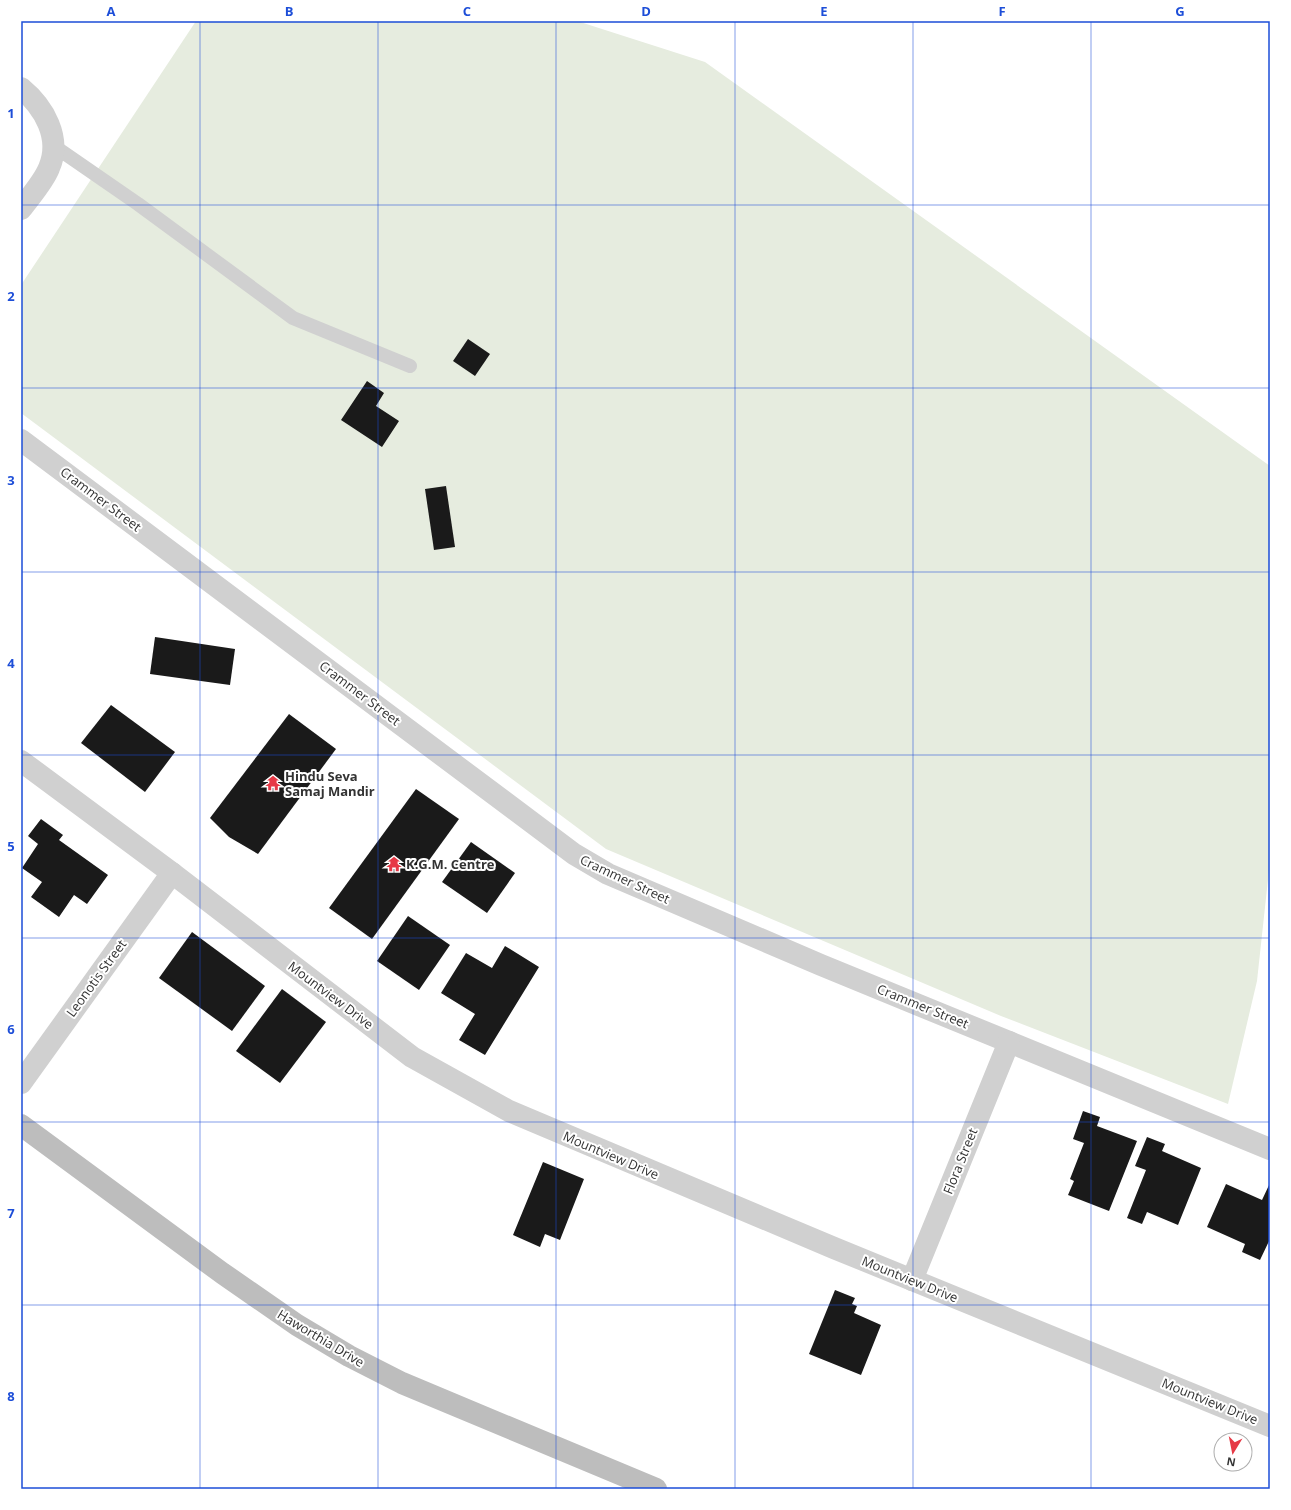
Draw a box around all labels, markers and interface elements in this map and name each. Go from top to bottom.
text: A [107,2,116,20]
text: B [285,2,294,20]
text: C [463,2,471,20]
text: D [641,2,651,20]
text: E [820,2,828,20]
text: F [998,2,1006,20]
text: G [1175,2,1185,20]
text: 1 [7,104,15,122]
text: 2 [7,287,15,305]
street label: Crammer Street [57,463,145,536]
text: 3 [7,471,15,489]
text: 4 [7,654,15,672]
street label: Crammer Street [316,657,404,730]
place label: Hindu Seva Samaj Mandir [285,767,375,800]
temple icon: Hindu Seva Samaj Mandir [264,774,282,792]
text: 5 [7,837,15,855]
street label: Crammer Street [577,850,673,908]
temple icon: K.G.M. Centre [385,855,403,873]
place label: K.G.M. Centre [406,855,495,873]
street label: Leonotis Street [62,935,130,1020]
street label: Mountview Drive [285,957,377,1033]
street label: Crammer Street [875,979,972,1033]
text: 6 [7,1020,15,1038]
street label: Flora Street [939,1125,982,1197]
street label: Mountview Drive [560,1127,662,1183]
text: 7 [7,1204,15,1222]
street label: Mountview Drive [859,1251,961,1307]
street label: Haworthia Drive [274,1305,368,1371]
street label: Mountview Drive [1159,1373,1261,1429]
text: 8 [7,1387,15,1405]
north arrow [1213,1432,1253,1472]
text: N [1225,1454,1237,1471]

